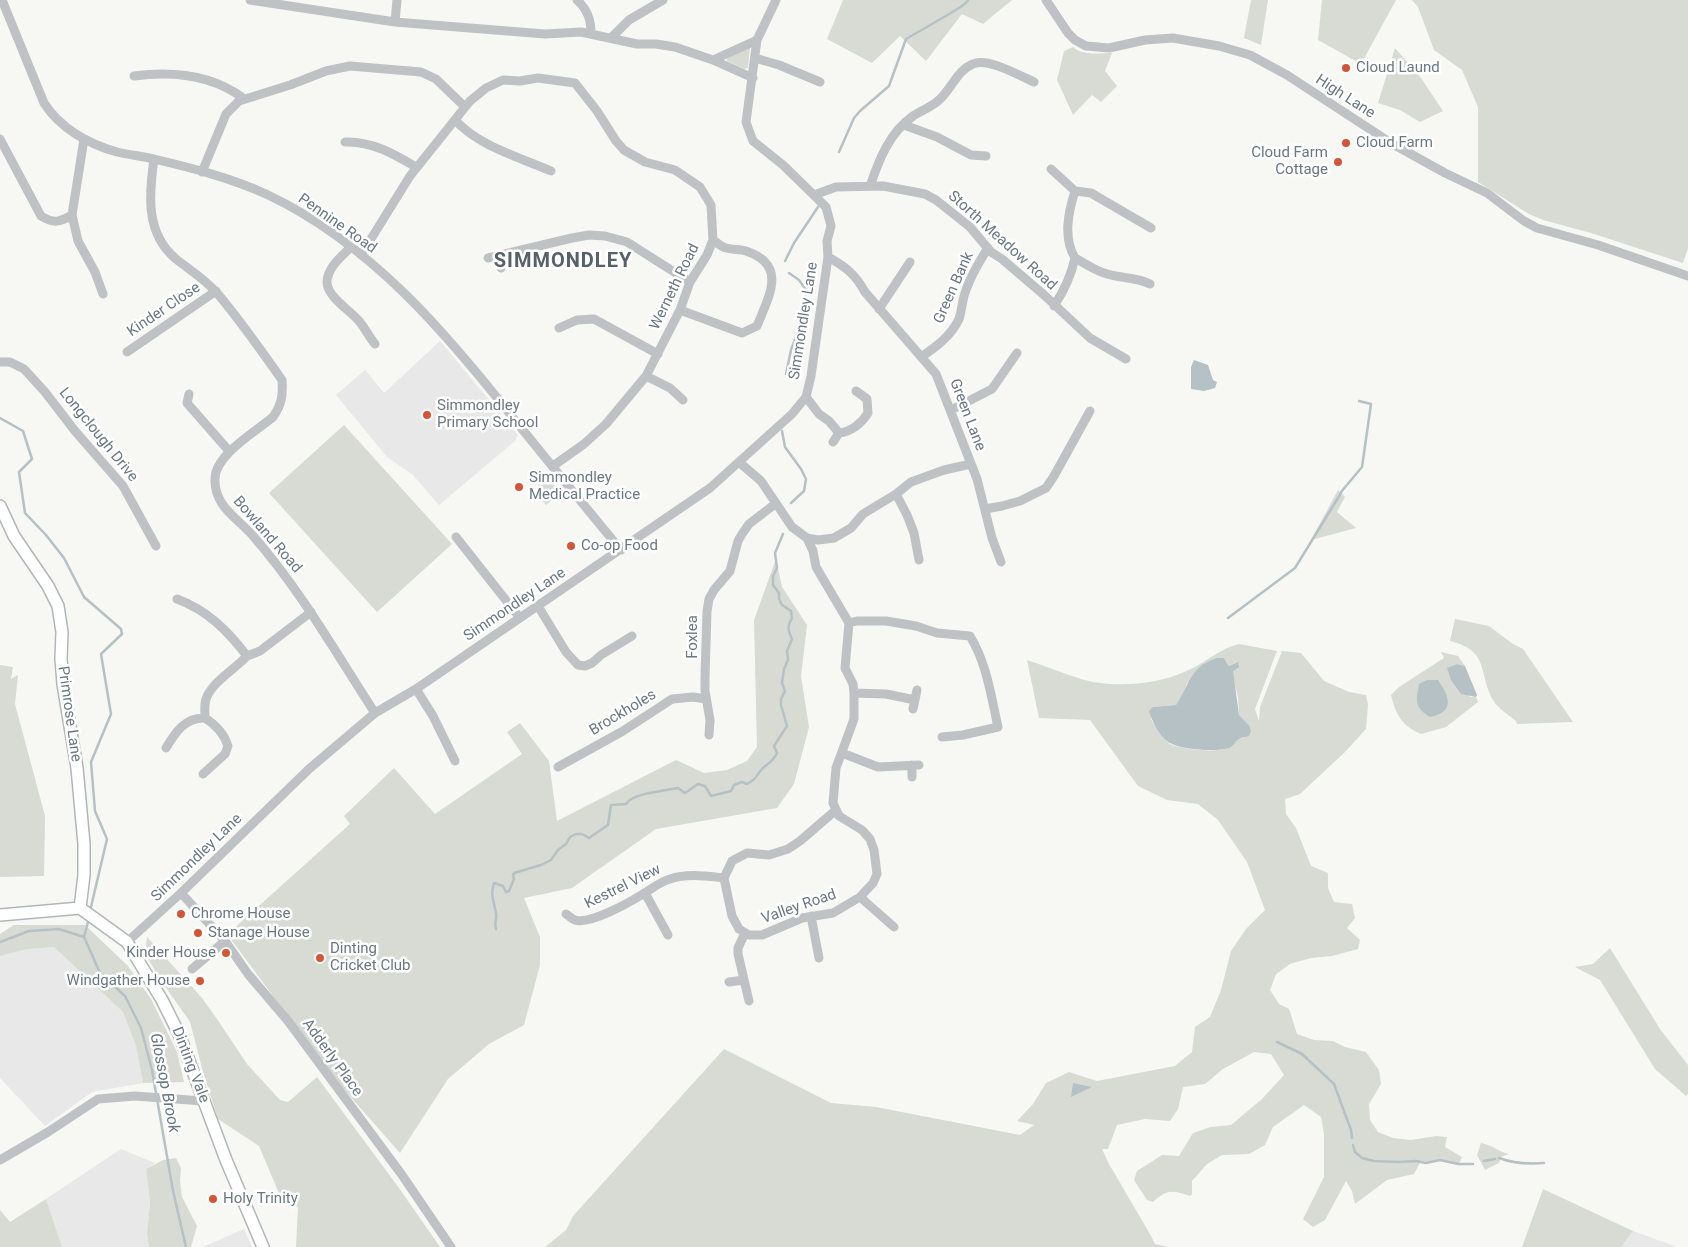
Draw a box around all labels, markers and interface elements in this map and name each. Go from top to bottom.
place label: Cloud Laund [1356,59,1440,77]
marker: Cloud Laund [1340,62,1352,74]
street label: High Lane [1312,71,1378,123]
place label: Cloud Farm [1356,134,1433,152]
marker: Cloud Farm [1340,137,1352,149]
place label: Cloud Farm Cottage [1251,144,1328,179]
marker: Cloud Farm Cottage [1332,156,1344,168]
street label: Storth Meadow Road [944,187,1060,295]
street label: Pennine Road [294,190,380,258]
street label: Werneth Road [646,241,704,333]
street label: Green Bank [930,249,978,327]
district label: SIMMONDLEY [492,250,634,274]
street label: Simmondley Lane [786,261,822,381]
street label: Kinder Close [124,279,204,341]
street label: Green Lane [945,377,989,453]
street label: Longclough Drive [55,384,141,486]
place label: Simmondley Primary School [437,397,538,432]
marker: Simmondley Primary School [421,409,433,421]
place label: Simmondley Medical Practice [529,469,640,504]
marker: Simmondley Medical Practice [513,481,525,493]
street label: Bowland Road [229,493,305,577]
place label: Co-op Food [581,537,658,555]
marker: Co-op Food [565,540,577,552]
street label: Simmondley Lane [461,564,569,646]
street label: Foxlea [684,615,702,659]
street label: Primrose Lane [53,665,85,763]
street label: Brockholes [586,686,660,740]
street label: Simmondley Lane [148,810,246,906]
street label: Kestrel View [582,861,664,913]
street label: Valley Road [759,886,839,928]
place label: Chrome House [191,905,291,923]
marker: Chrome House [175,908,187,920]
place label: Stanage House [208,924,310,942]
marker: Stanage House [192,927,204,939]
place label: Dinting Cricket Club [330,940,410,975]
place label: Kinder House [126,944,216,962]
marker: Kinder House [220,947,232,959]
marker: Dinting Cricket Club [314,952,326,964]
place label: Windgather House [67,972,190,990]
marker: Windgather House [194,975,206,987]
street label: Adderly Place [298,1016,366,1100]
street label: Dinting Vale [167,1025,213,1105]
water label: Glossop Brook [145,1032,183,1134]
place label: Holy Trinity [223,1190,298,1208]
marker: Holy Trinity [207,1193,219,1205]

